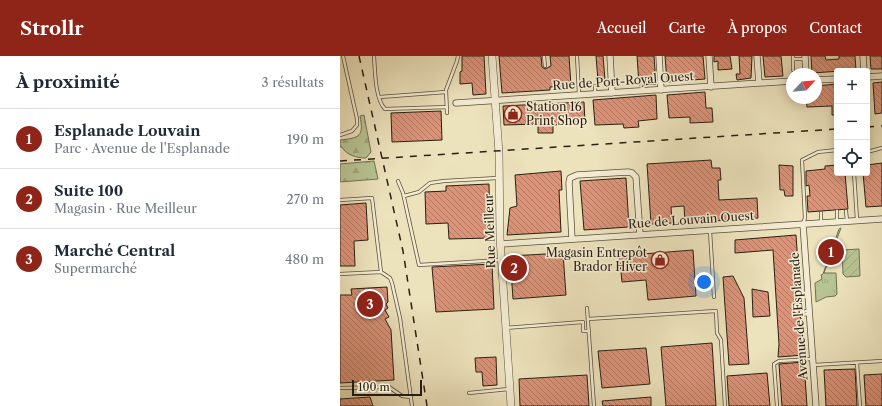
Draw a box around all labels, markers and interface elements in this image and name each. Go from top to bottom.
text: Strollr [20,17,84,40]
text: Accueil [597,19,647,37]
text: Carte [669,19,705,37]
text: À propos [727,19,787,37]
text: Contact [809,19,862,37]
street label: Rue de Port-Royal Ouest [552,68,695,93]
north arrow [786,68,822,104]
map controls [834,68,870,176]
button: + [834,68,870,104]
text: À proximité [16,72,120,92]
text: 3 résultats [262,74,324,90]
place label: Station 16 Print Shop [526,99,587,128]
shop icon: Station 16 Print Shop [503,104,523,124]
button: − [834,104,870,140]
text: Esplanade Louvain [54,121,200,140]
text: 1 [26,131,32,147]
text: 190 m [287,131,324,147]
text: Parc · Avenue de l'Esplanade [54,140,230,156]
button: locate [834,140,870,176]
text: Suite 100 [54,181,123,200]
text: 2 [25,191,33,207]
text: 270 m [286,191,324,207]
street label: Rue Meilleur [481,193,498,269]
text: Magasin · Rue Meilleur [54,200,197,216]
street label: Rue de Louvain Ouest [628,208,755,231]
pin: 1 [818,237,844,267]
text: Marché Central [54,241,175,260]
place label: Magasin Entrepôt Brador Hiver [546,245,648,274]
shop icon: Magasin Entrepôt Brador Hiver [650,250,670,270]
text: 3 [25,251,33,267]
text: 480 m [285,251,324,267]
street label: Avenue de l'Esplanade [787,251,811,381]
pin: 2 [501,253,527,283]
text: Supermarché [54,260,137,276]
your location [694,272,714,292]
pin: 3 [357,289,383,319]
scale bar [352,378,422,397]
text: 100 m [358,380,390,394]

